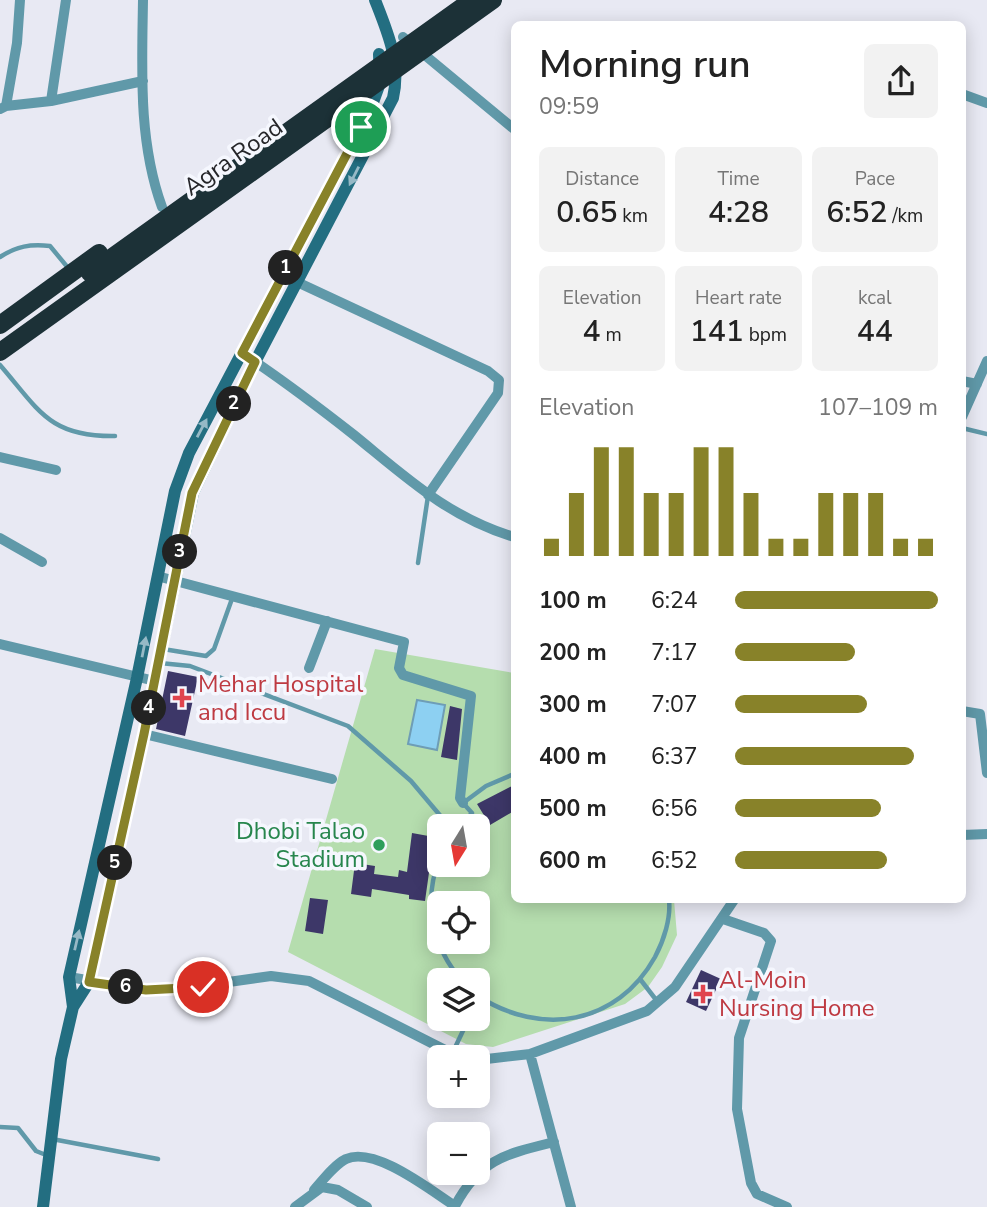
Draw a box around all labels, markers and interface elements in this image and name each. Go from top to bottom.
text: Morning run [539,39,751,90]
button: share [864,44,938,118]
text: 09:59 [539,91,599,122]
pin [331,97,391,157]
icon: arrive [342,108,380,146]
street label: Agra Road [177,111,289,203]
one-way arrow [348,166,359,186]
text: Distance [565,166,639,192]
text: Time [717,166,760,192]
text: Pace [855,166,895,192]
text: 0.65 [556,192,617,233]
text: 4:28 [708,192,769,233]
text: 6:52 [826,192,887,233]
text: km [617,203,648,229]
text: /km [887,203,923,229]
pin: 1 [268,250,304,286]
text: 1 [280,254,291,280]
text: Elevation [563,285,642,311]
text: Heart rate [695,285,782,311]
text: kcal [858,285,892,311]
text: 4 [583,311,601,352]
text: 141 [690,311,744,352]
text: 44 [857,311,893,352]
text: m [601,322,622,348]
text: bpm [744,322,787,348]
pin: 2 [216,386,252,422]
text: 2 [228,390,239,416]
text: Elevation [539,392,634,423]
text: 107–109 m [818,392,938,423]
one-way arrow [196,418,208,438]
pin: 3 [162,534,198,570]
text: 3 [174,538,185,564]
text: 100 m [539,585,607,616]
text: 6:24 [651,585,698,616]
one-way arrow [138,636,149,658]
text: 200 m [539,637,607,668]
text: 7:17 [651,637,698,668]
place label: Mehar Hospital and Iccu [198,668,363,728]
marker: Mehar Hospital and Iccu [172,688,192,708]
text: 300 m [539,689,607,720]
text: 7:07 [651,689,698,720]
pin: 4 [132,690,166,726]
text: 4 [143,694,154,720]
text: 400 m [539,741,607,772]
text: 6:37 [651,741,698,772]
text: 500 m [539,793,607,824]
text: 6:56 [651,793,698,824]
north arrow [427,814,490,877]
map controls [427,814,490,1185]
place label: Dhobi Talao Stadium [236,815,365,875]
marker: Dhobi Talao Stadium [371,837,387,853]
text: 600 m [539,845,607,876]
text: 6:52 [651,845,698,876]
pin: 5 [97,846,132,880]
text: 5 [109,849,120,875]
button: locate [427,891,490,954]
one-way arrow [72,929,83,951]
pin [173,957,233,1017]
place label: Al-Moin Nursing Home [719,964,875,1024]
icon: check [184,968,222,1006]
button: layers [427,968,490,1031]
pin: 6 [108,970,144,1004]
text: 6 [120,973,131,999]
marker: Al-Moin Nursing Home [693,984,713,1004]
button: + [427,1045,490,1108]
button: − [427,1122,490,1185]

